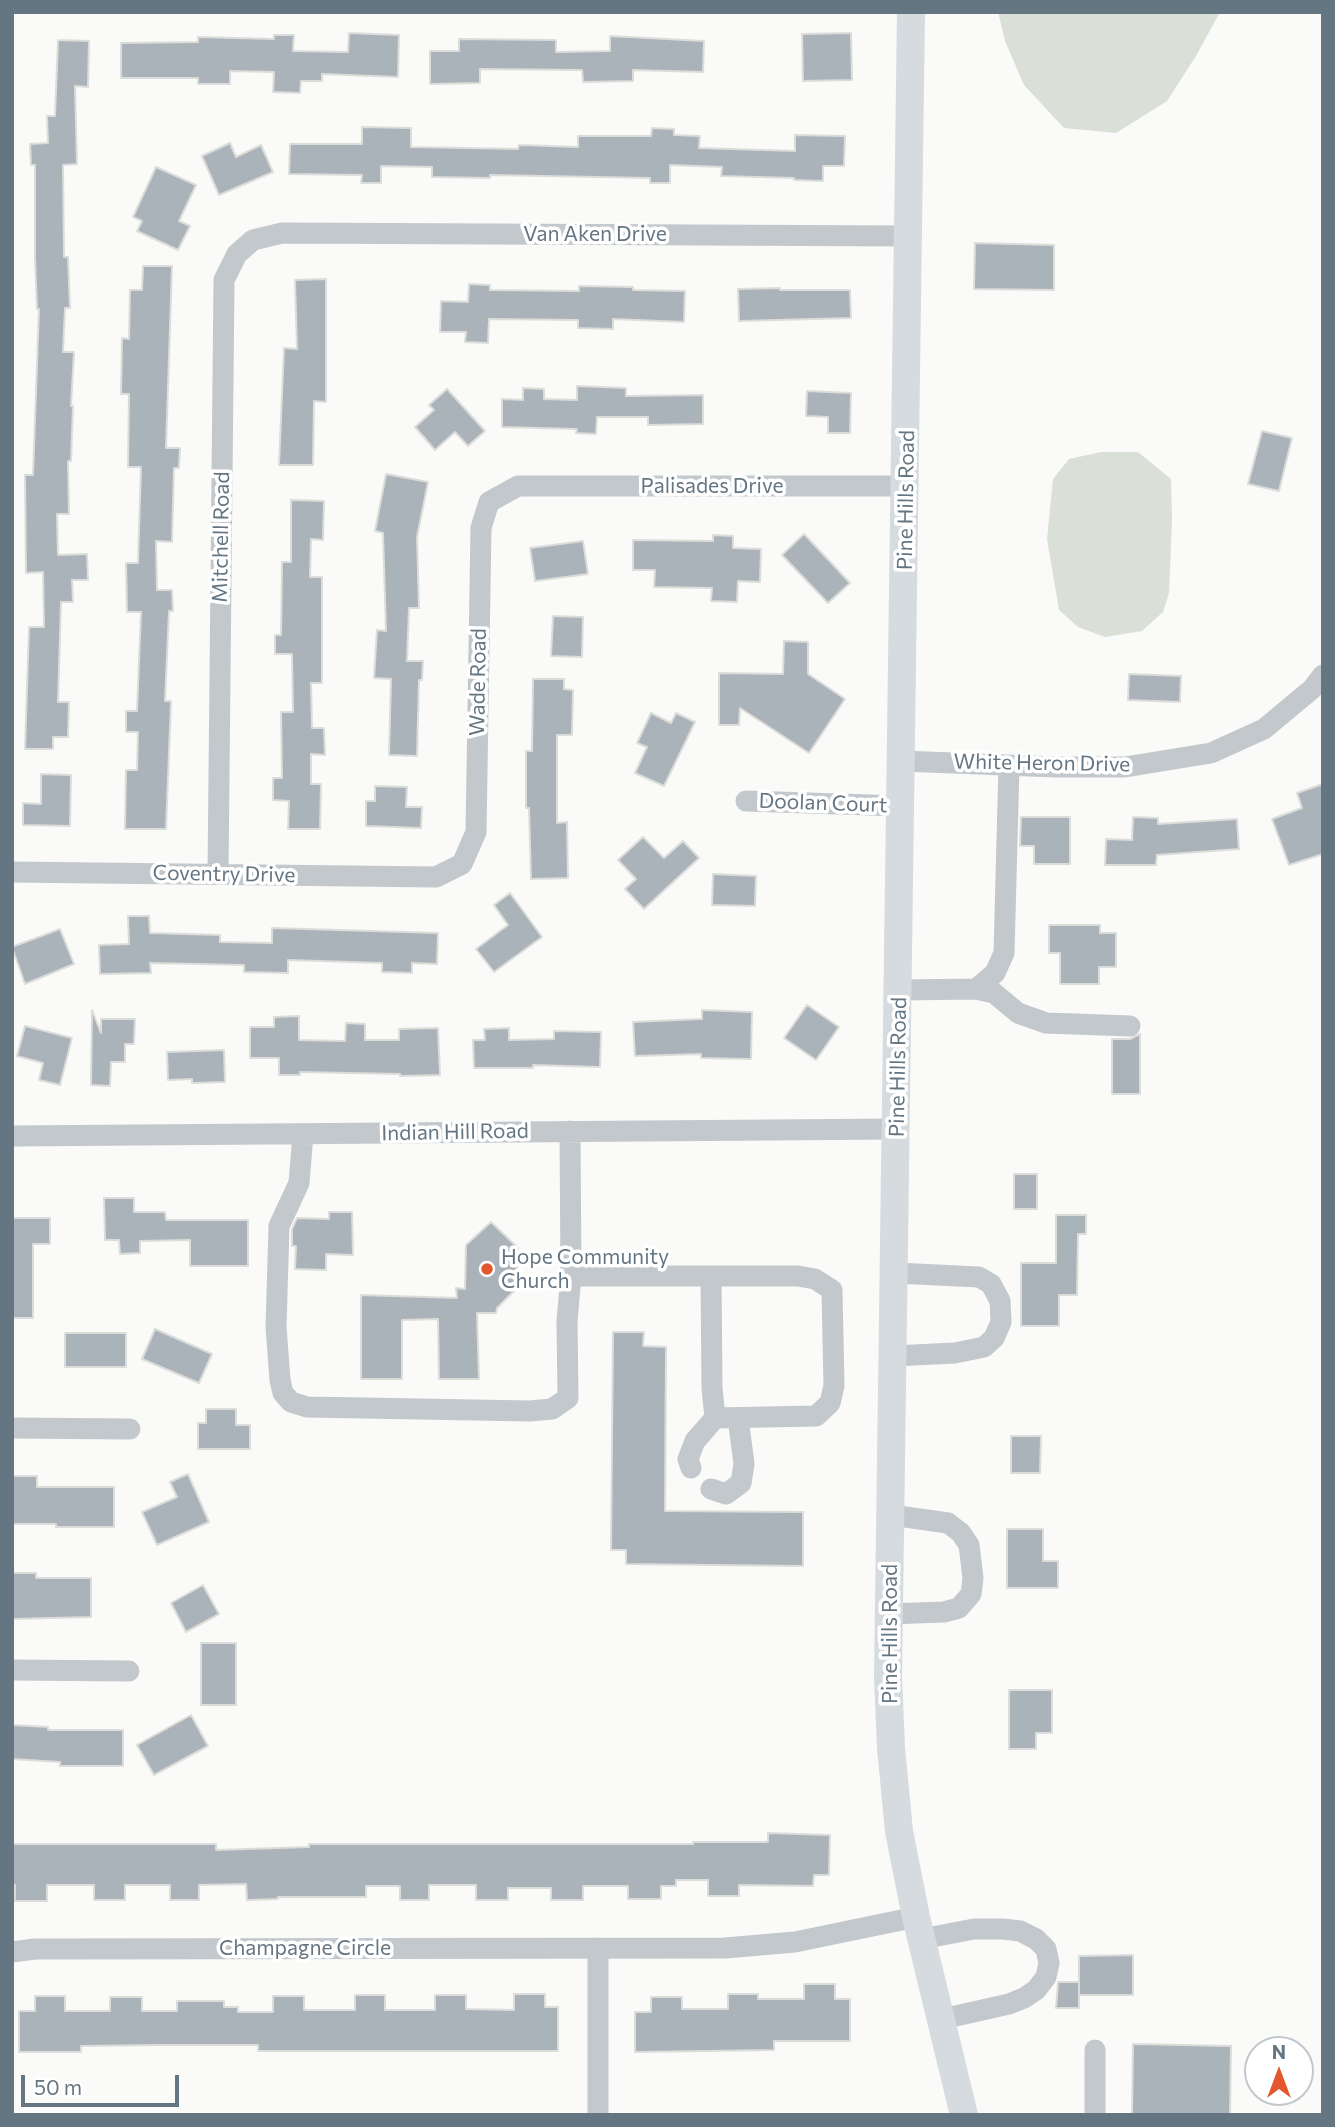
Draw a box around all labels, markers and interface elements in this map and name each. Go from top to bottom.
street label: Van Aken Drive [523,221,667,247]
street label: Pine Hills Road [892,430,920,570]
street label: Mitchell Road [207,471,235,603]
street label: Palisades Drive [641,473,783,499]
street label: Wade Road [464,628,492,736]
street label: White Heron Drive [954,749,1130,777]
street label: Doolan Court [758,788,888,818]
street label: Coventry Drive [152,860,296,888]
street label: Pine Hills Road [884,997,912,1137]
street label: Indian Hill Road [381,1118,529,1146]
place label: Hope Community Church [501,1244,669,1294]
marker: Hope Community Church [479,1261,495,1277]
street label: Pine Hills Road [877,1564,903,1704]
street label: Champagne Circle [219,1935,391,1961]
north arrow [1244,2036,1314,2106]
text: N [1272,2040,1286,2063]
scale bar [24,2060,182,2104]
text: 50 m [34,2074,82,2099]

